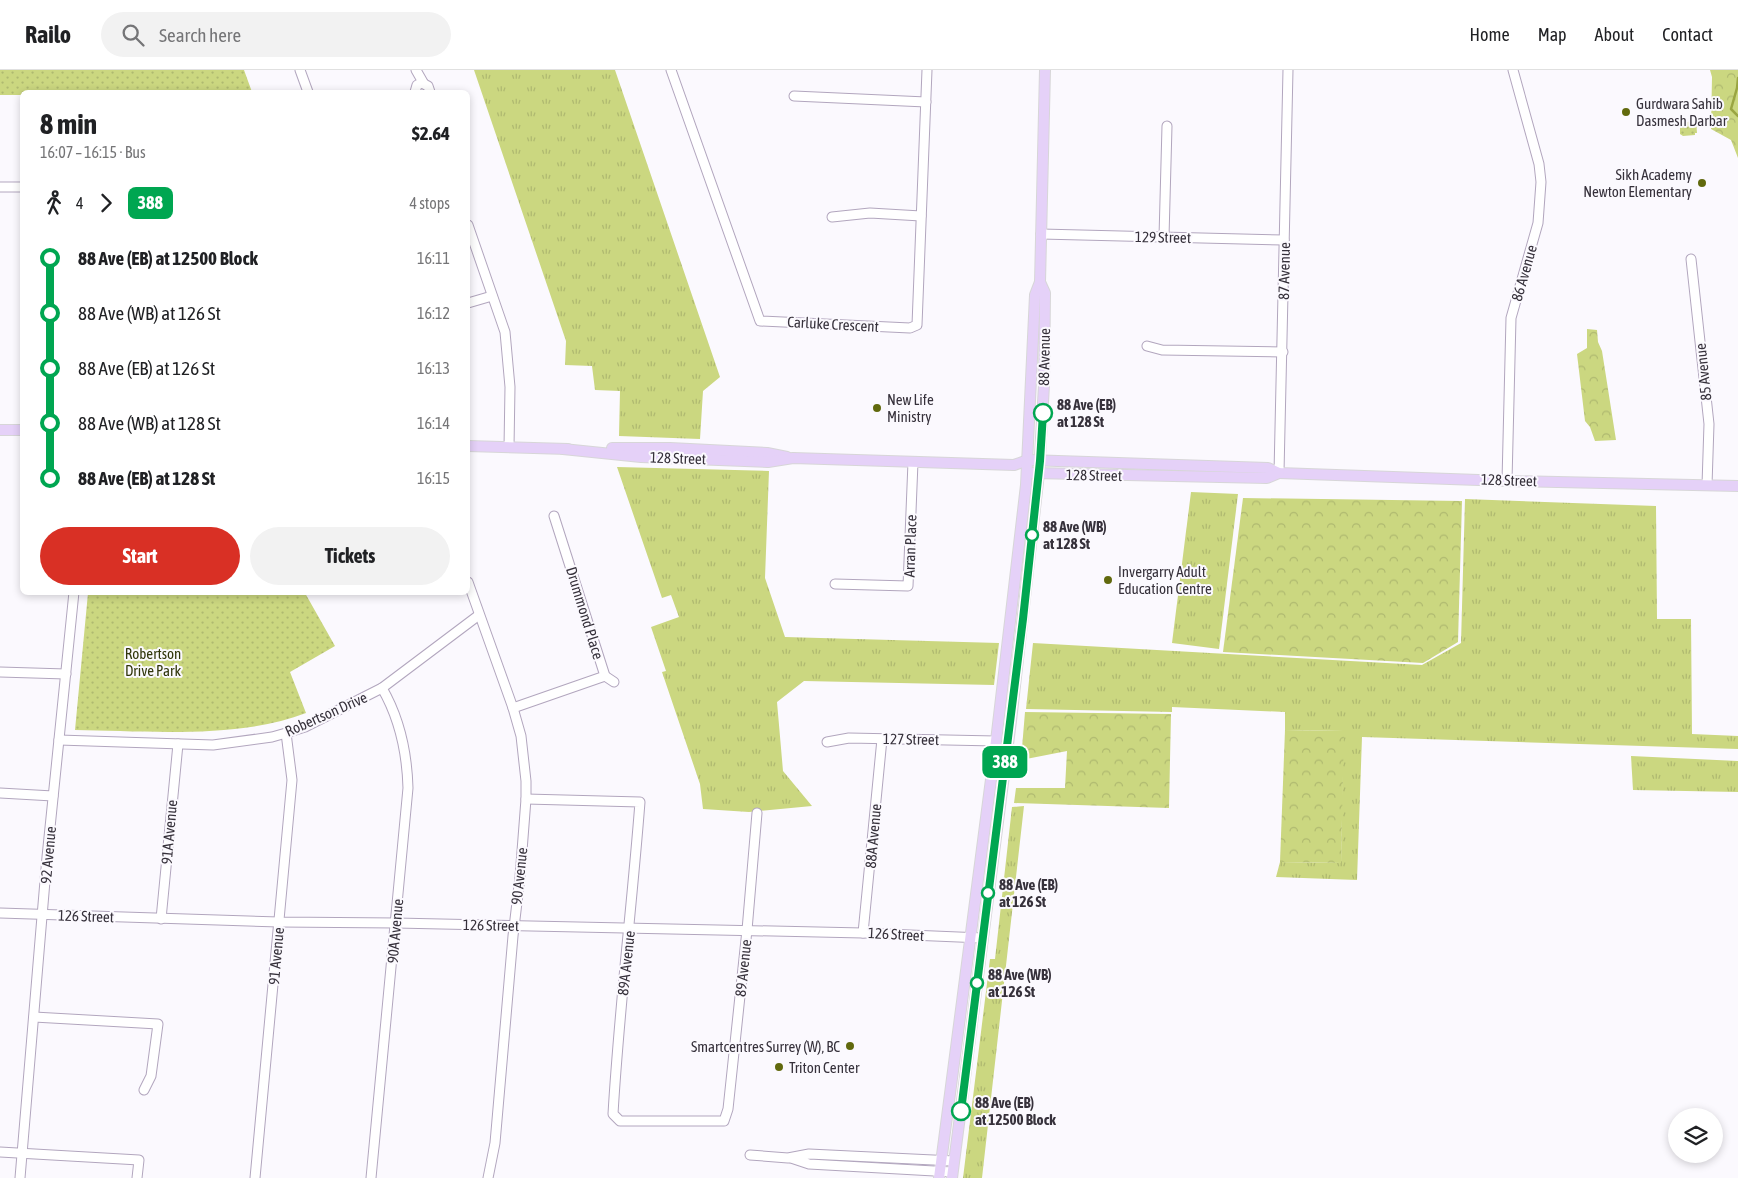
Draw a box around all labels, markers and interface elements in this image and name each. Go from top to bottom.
search box [101,12,451,57]
text: Railo [25,21,71,48]
icon: search [119,21,147,49]
text: Search here [159,24,241,46]
text: Home [1470,24,1510,45]
text: Map [1538,24,1567,45]
text: About [1595,24,1634,45]
text: Contact [1662,24,1713,45]
place label: Gurdwara Sahib Dasmesh Darbar [1636,95,1728,129]
marker: Gurdwara Sahib Dasmesh Darbar [1620,106,1632,118]
text: 8 min [40,108,97,140]
text: $2.64 [412,122,450,144]
text: 16:07 – 16:15 · Bus [40,143,146,161]
place label: Sikh Academy Newton Elementary [1583,166,1692,200]
marker: Sikh Academy Newton Elementary [1696,177,1708,189]
icon: walk [40,189,68,217]
icon: forward [92,189,120,217]
text: 388 [138,192,163,213]
text: 4 [76,194,84,212]
text: 4 stops [409,194,450,212]
street label: 129 Street [1135,228,1191,246]
street label: 87 Avenue [1275,242,1293,300]
street label: 86 Avenue [1508,243,1540,303]
text: 88 Ave (EB) at 12500 Block [78,247,258,269]
text: 16:11 [417,249,450,267]
text: 88 Ave (WB) at 126 St [78,302,221,324]
text: 16:12 [417,304,450,322]
street label: Carluke Crescent [787,313,879,335]
street label: 88 Avenue [1035,328,1053,386]
street label: 85 Avenue [1692,342,1714,402]
text: 88 Ave (EB) at 126 St [78,357,215,379]
text: 16:13 [417,359,450,377]
place label: New Life Ministry [887,391,934,425]
place label: 88 Ave (EB) at 128 St [1057,396,1116,430]
marker: New Life Ministry [871,402,883,414]
marker: 88 Ave (EB) at 128 St [1033,403,1053,423]
text: 88 Ave (WB) at 128 St [78,412,221,434]
text: 16:14 [417,414,450,432]
street label: 128 Street [650,449,706,467]
street label: 128 Street [1066,466,1122,484]
text: 88 Ave (EB) at 128 St [78,467,215,489]
text: 16:15 [417,469,450,487]
street label: 128 Street [1481,471,1537,489]
street label: Arran Place [900,514,920,578]
place label: 88 Ave (WB) at 128 St [1043,518,1107,552]
button: Start [40,527,240,585]
button: Tickets [250,527,450,585]
marker: 88 Ave (WB) at 128 St [1025,528,1039,542]
place label: Invergarry Adult Education Centre [1118,563,1212,597]
street label: Drummond Place [563,565,607,661]
marker: Invergarry Adult Education Centre [1102,574,1114,586]
park label: Robertson Drive Park [125,645,182,679]
street label: Robertson Drive [282,688,370,740]
street label: 127 Street [883,730,939,748]
line badge: 388 [976,746,1034,778]
text: 388 [992,751,1018,772]
street label: 91A Avenue [158,799,180,865]
street label: 88A Avenue [862,803,884,869]
street label: 92 Avenue [37,825,59,884]
street label: 90 Avenue [508,846,530,906]
place label: 88 Ave (EB) at 126 St [999,876,1058,910]
marker: 88 Ave (EB) at 126 St [981,886,995,900]
street label: 90A Avenue [384,898,406,964]
street label: 126 Street [58,907,114,925]
street label: 126 Street [463,916,519,934]
street label: 126 Street [868,924,924,944]
street label: 91 Avenue [265,926,287,985]
street label: 89A Avenue [614,930,638,996]
street label: 89 Avenue [732,938,754,998]
place label: 88 Ave (WB) at 126 St [988,966,1052,1000]
marker: 88 Ave (WB) at 126 St [970,976,984,990]
place label: Smartcentres Surrey (W), BC [691,1038,840,1055]
marker: Smartcentres Surrey (W), BC [844,1040,856,1052]
place label: Triton Center [789,1059,860,1076]
marker: Triton Center [773,1061,785,1073]
place label: 88 Ave (EB) at 12500 Block [975,1094,1056,1128]
marker: 88 Ave (EB) at 12500 Block [951,1101,971,1121]
map controls [1668,1108,1723,1163]
button: layers [1668,1108,1723,1163]

